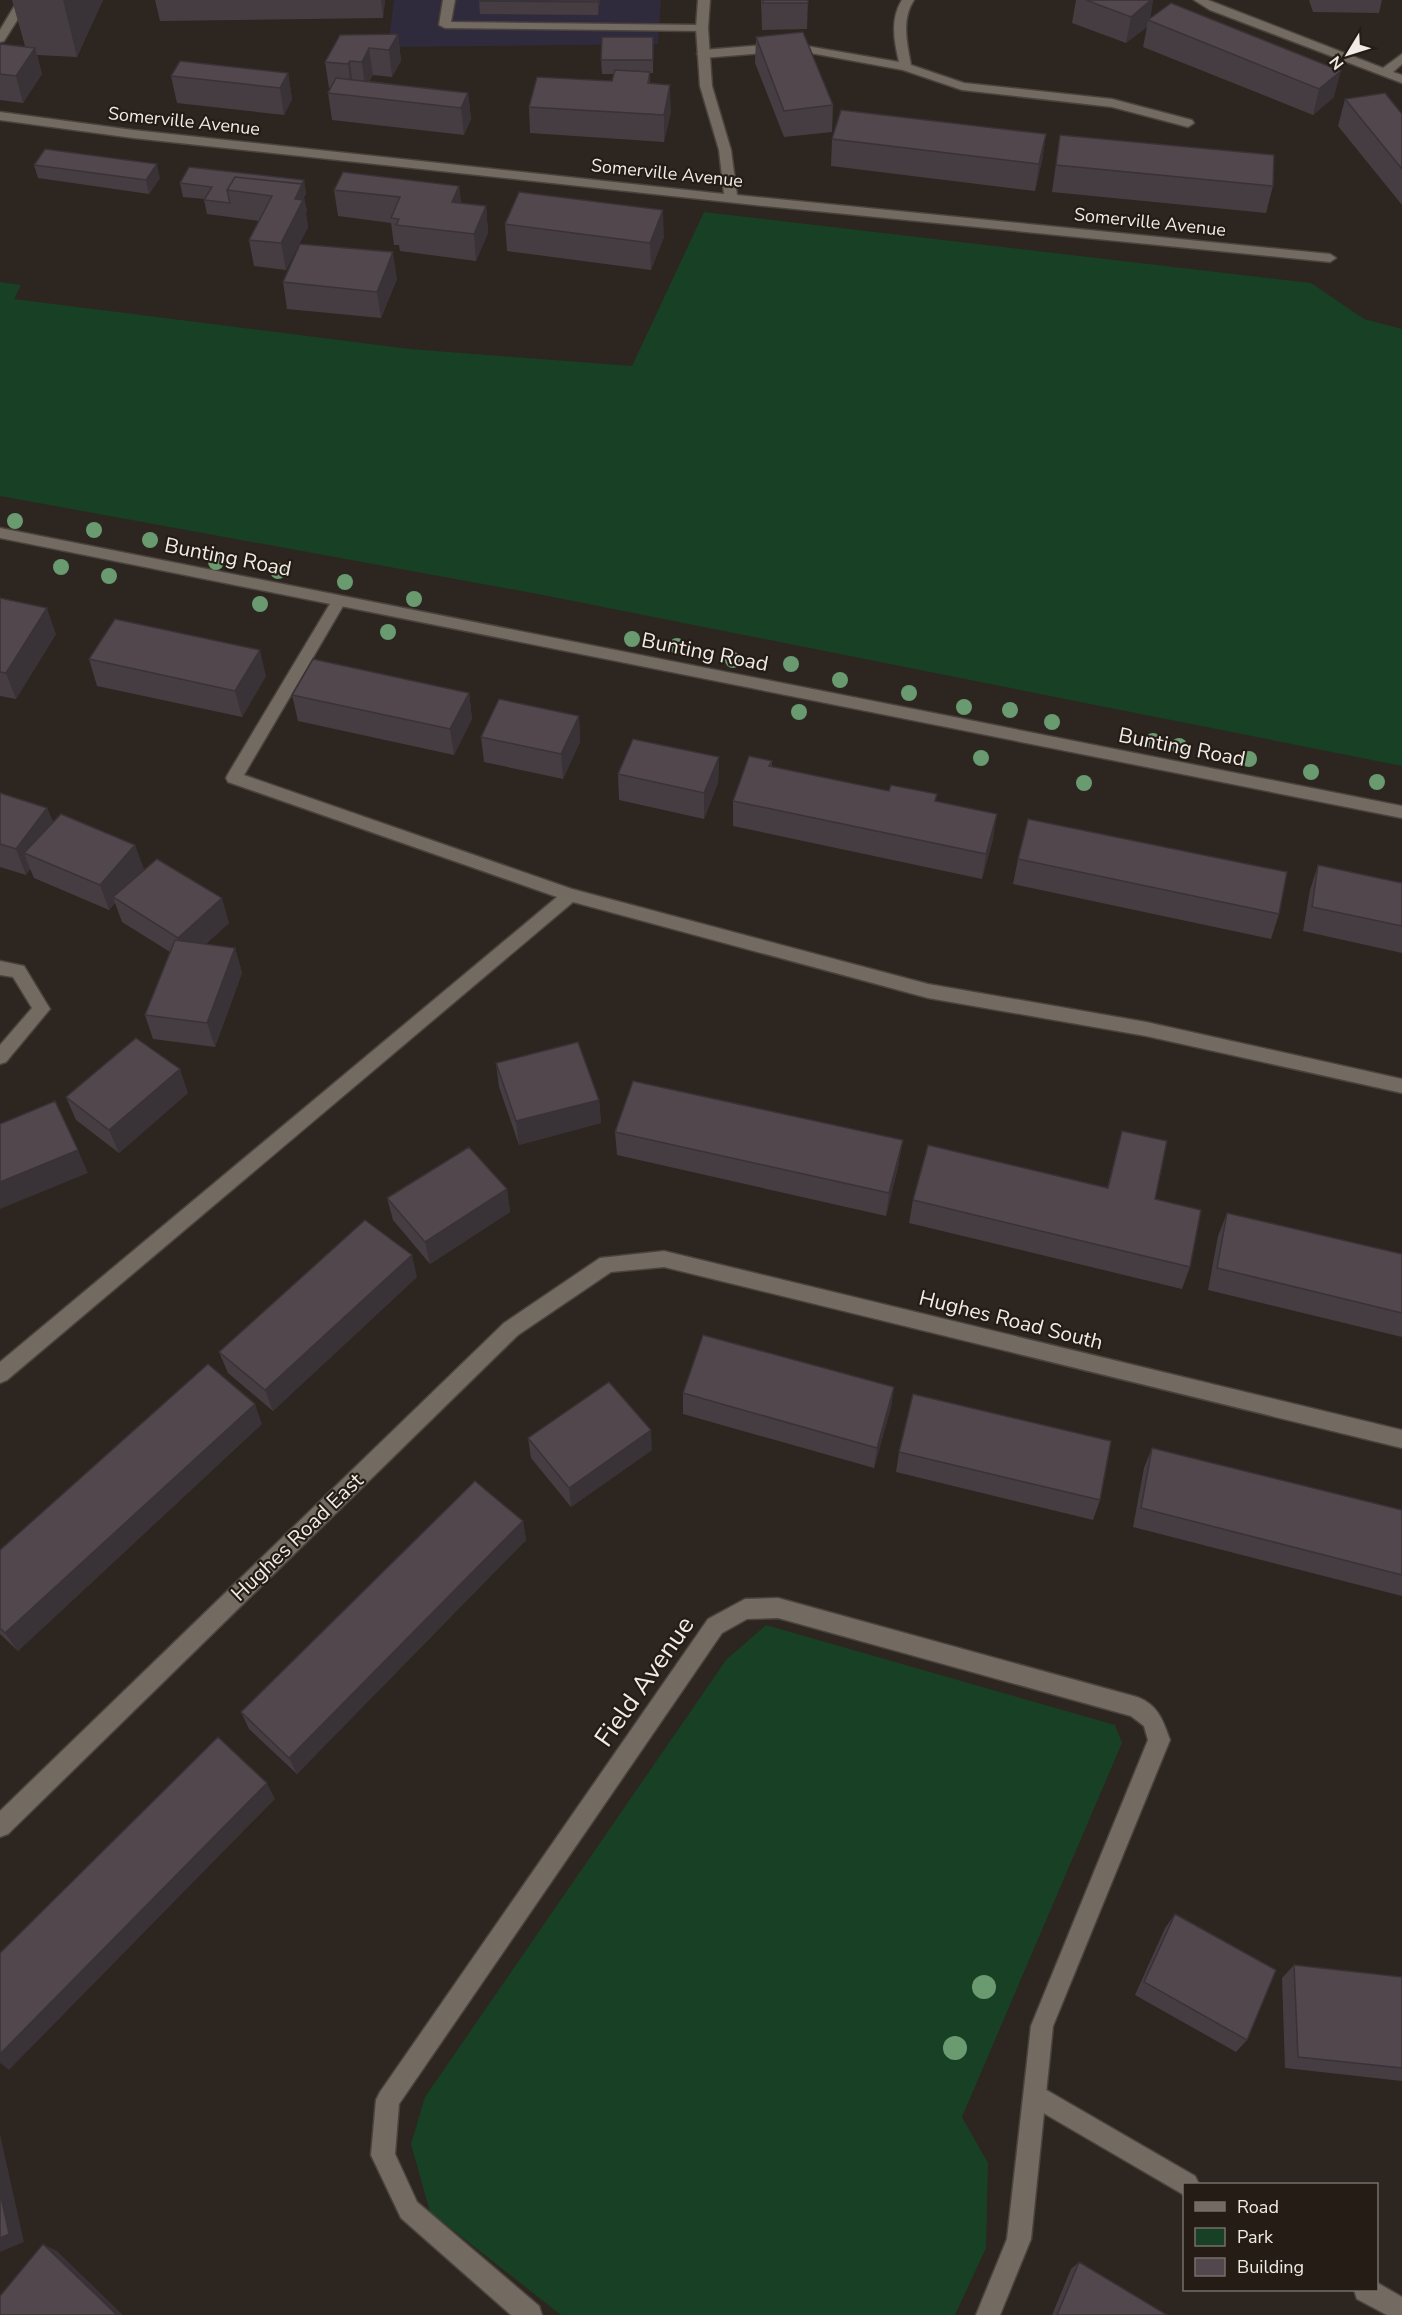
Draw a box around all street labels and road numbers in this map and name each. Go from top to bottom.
street label: Somerville Avenue [107,101,261,141]
street label: Somerville Avenue [590,153,744,193]
street label: Somerville Avenue [1073,202,1227,242]
street label: Bunting Road [162,531,294,583]
street label: Bunting Road [639,626,771,678]
street label: Bunting Road [1116,721,1248,773]
street label: Hughes Road South [916,1284,1106,1356]
street label: Hughes Road East [225,1466,370,1607]
street label: Field Avenue [586,1609,702,1754]

